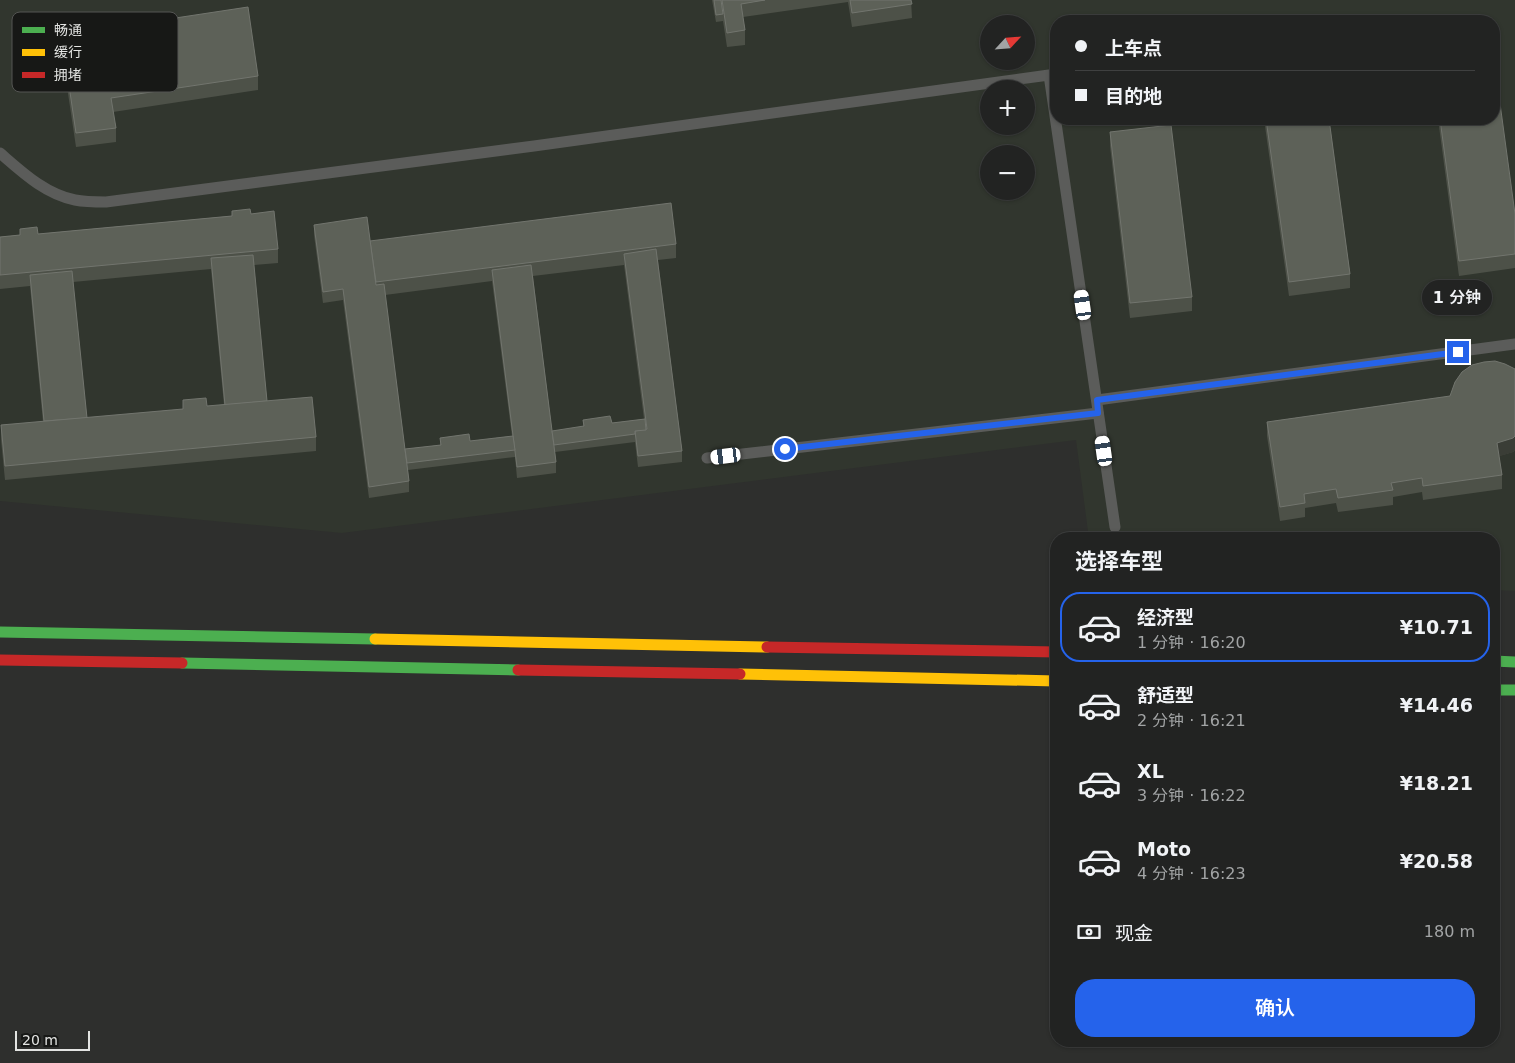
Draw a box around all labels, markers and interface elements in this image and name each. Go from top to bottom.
legend [12,12,178,92]
north arrow [980,15,1035,70]
map controls [980,15,1035,200]
text: 畅通 [54,22,82,38]
text: 上车点 [1105,37,1162,59]
text: 缓行 [54,44,82,60]
text: 拥堵 [54,67,82,83]
button: + [980,80,1035,135]
text: 目的地 [1105,85,1162,107]
button: − [980,145,1035,200]
callout: 1 分钟 [1423,280,1493,314]
text: 1 分钟 [1433,288,1481,307]
car [1073,289,1092,321]
route end [1447,341,1469,363]
car [1094,435,1113,467]
route start [774,438,796,460]
car [710,447,741,465]
text: 选择车型 [1075,549,1163,574]
icon: car [1077,605,1122,650]
text: 经济型 [1137,606,1194,628]
text: ¥10.71 [1400,616,1473,638]
text: 1 分钟 · 16:20 [1137,633,1246,652]
icon: car [1077,683,1122,728]
text: 舒适型 [1137,684,1194,706]
text: ¥14.46 [1400,694,1473,716]
text: 2 分钟 · 16:21 [1137,711,1246,730]
text: XL [1137,760,1164,782]
icon: car [1077,761,1122,806]
text: ¥18.21 [1400,772,1473,794]
text: 3 分钟 · 16:22 [1137,786,1246,805]
text: Moto [1137,838,1191,860]
icon: car [1077,839,1122,884]
text: ¥20.58 [1400,850,1473,872]
text: 4 分钟 · 16:23 [1137,864,1246,883]
icon: cash [1075,918,1103,946]
text: 现金 [1115,922,1153,944]
text: 180 m [1424,922,1475,941]
button: 确认 [1075,979,1475,1037]
scale bar [15,1028,90,1051]
text: 20 m [22,1032,58,1048]

